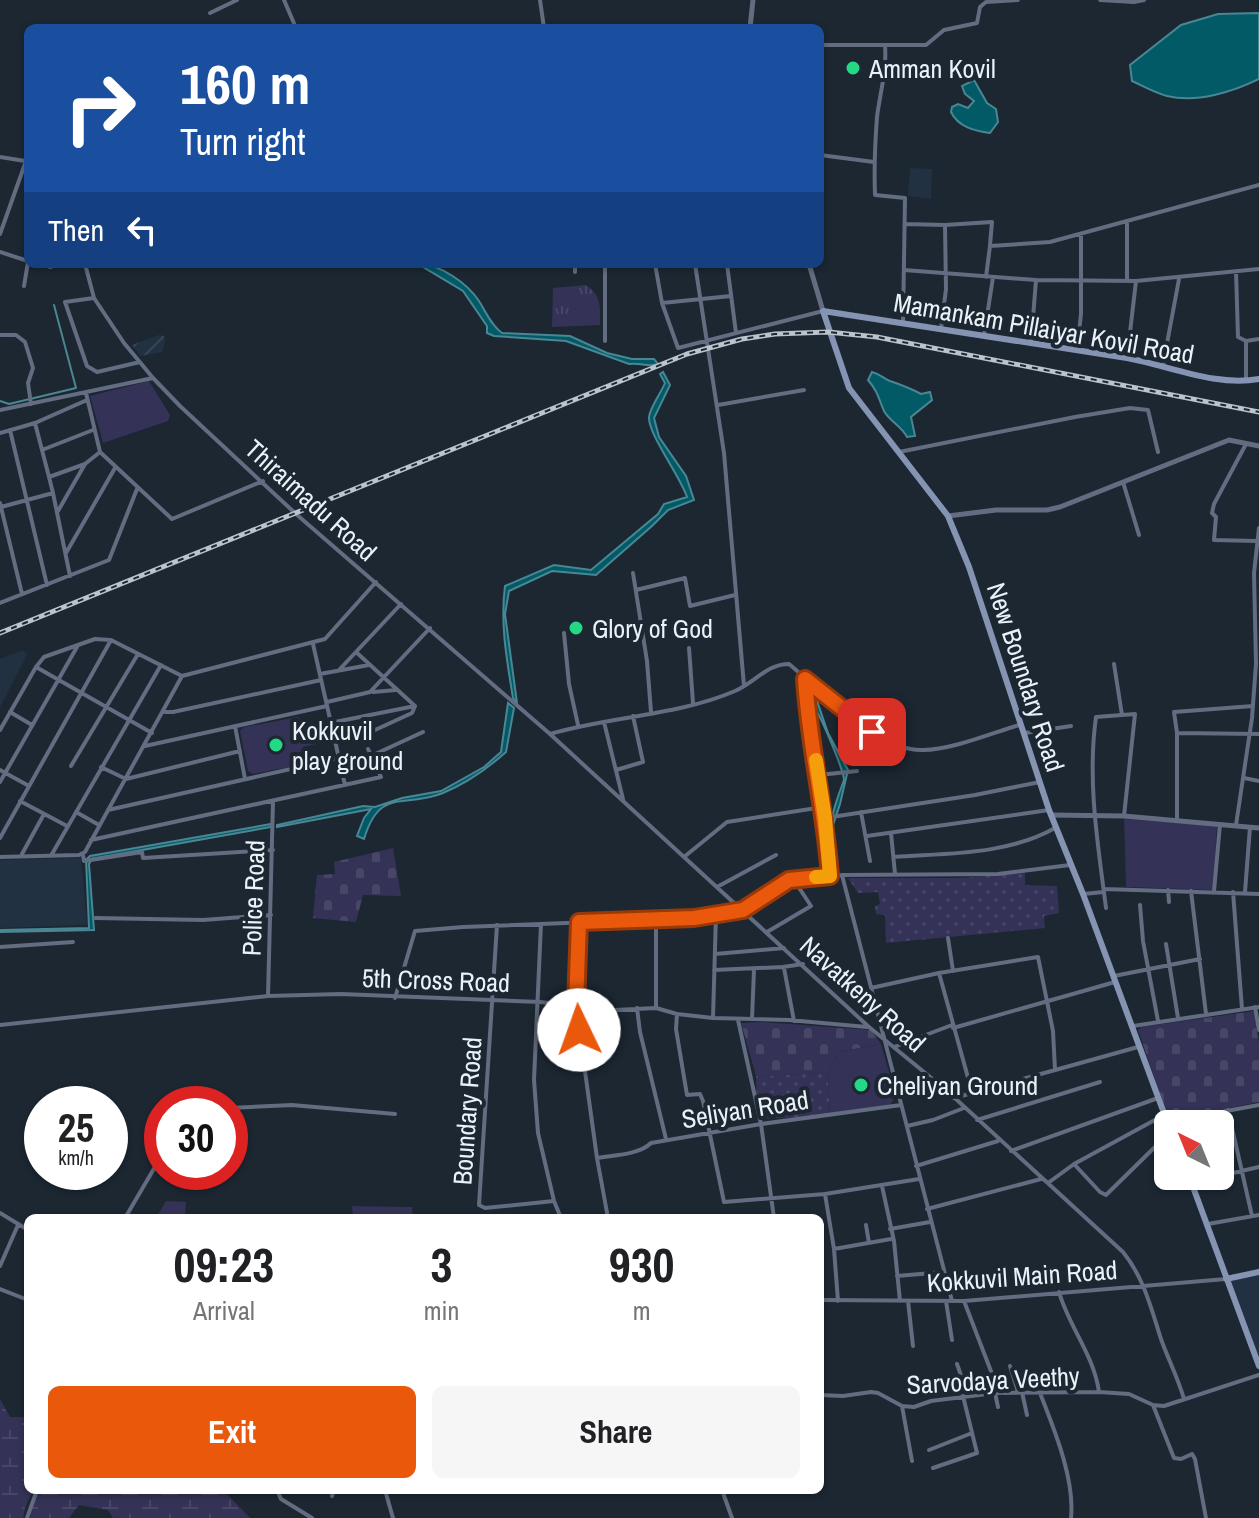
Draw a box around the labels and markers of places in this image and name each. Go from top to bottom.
place label: Amman Kovil [868,51,996,86]
marker: Amman Kovil [844,59,862,77]
place label: Glory of God [592,611,713,646]
marker: Glory of God [567,619,585,637]
pin [838,698,906,766]
place label: Kokkuvil play ground [292,713,403,778]
marker: Kokkuvil play ground [267,736,285,754]
place label: Cheliyan Ground [877,1068,1038,1103]
marker: Cheliyan Ground [852,1076,870,1094]

